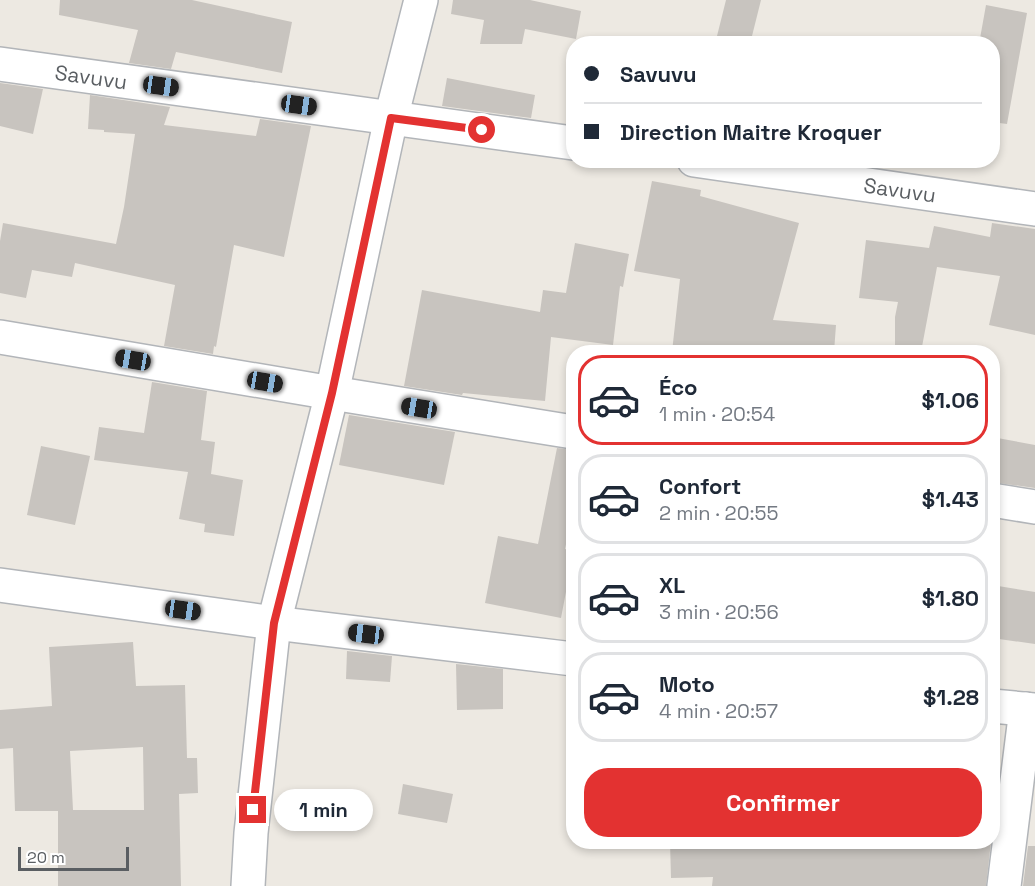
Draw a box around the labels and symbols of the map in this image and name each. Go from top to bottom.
street label: Savuvu [53,58,129,95]
car [142,75,180,97]
car [280,94,318,116]
route start [468,116,495,143]
street label: Savuvu [862,171,938,208]
car [114,348,152,372]
car [246,370,284,394]
car [400,396,438,420]
car [164,599,202,621]
car [347,623,385,645]
callout: 1 min [274,789,373,831]
route end [239,796,266,823]
scale bar [18,844,129,872]

